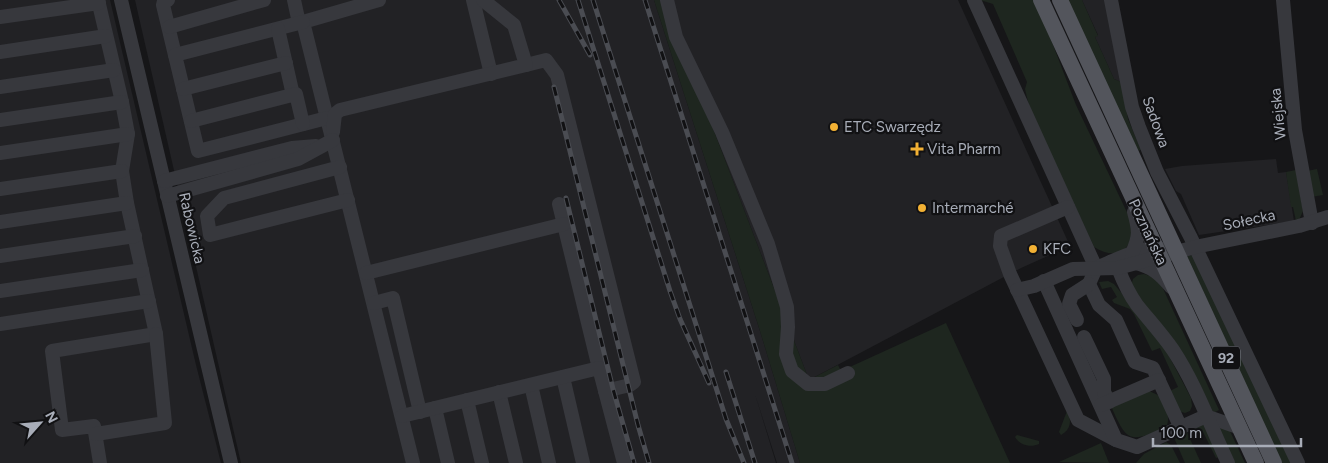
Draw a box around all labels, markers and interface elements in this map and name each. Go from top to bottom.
street label: Wiejska [1266,87,1290,141]
street label: Sadowa [1138,94,1174,150]
place label: ETC Swarzędz [844,118,941,136]
marker: ETC Swarzędz [828,121,840,133]
place label: Vita Pharm [927,140,1000,158]
marker: Vita Pharm [911,143,923,155]
street label: Rabowicka [175,191,209,265]
street label: Poznańska [1125,196,1171,268]
place label: Intermarché [932,199,1014,217]
marker: Intermarché [916,202,928,214]
street label: Sołecka [1221,206,1277,234]
place label: KFC [1043,240,1071,258]
marker: KFC [1027,243,1039,255]
road number: 92 [1212,346,1240,369]
north arrow [15,398,65,448]
text: N [41,409,61,426]
scale bar [1153,416,1300,448]
text: 100 m [1160,424,1202,442]

